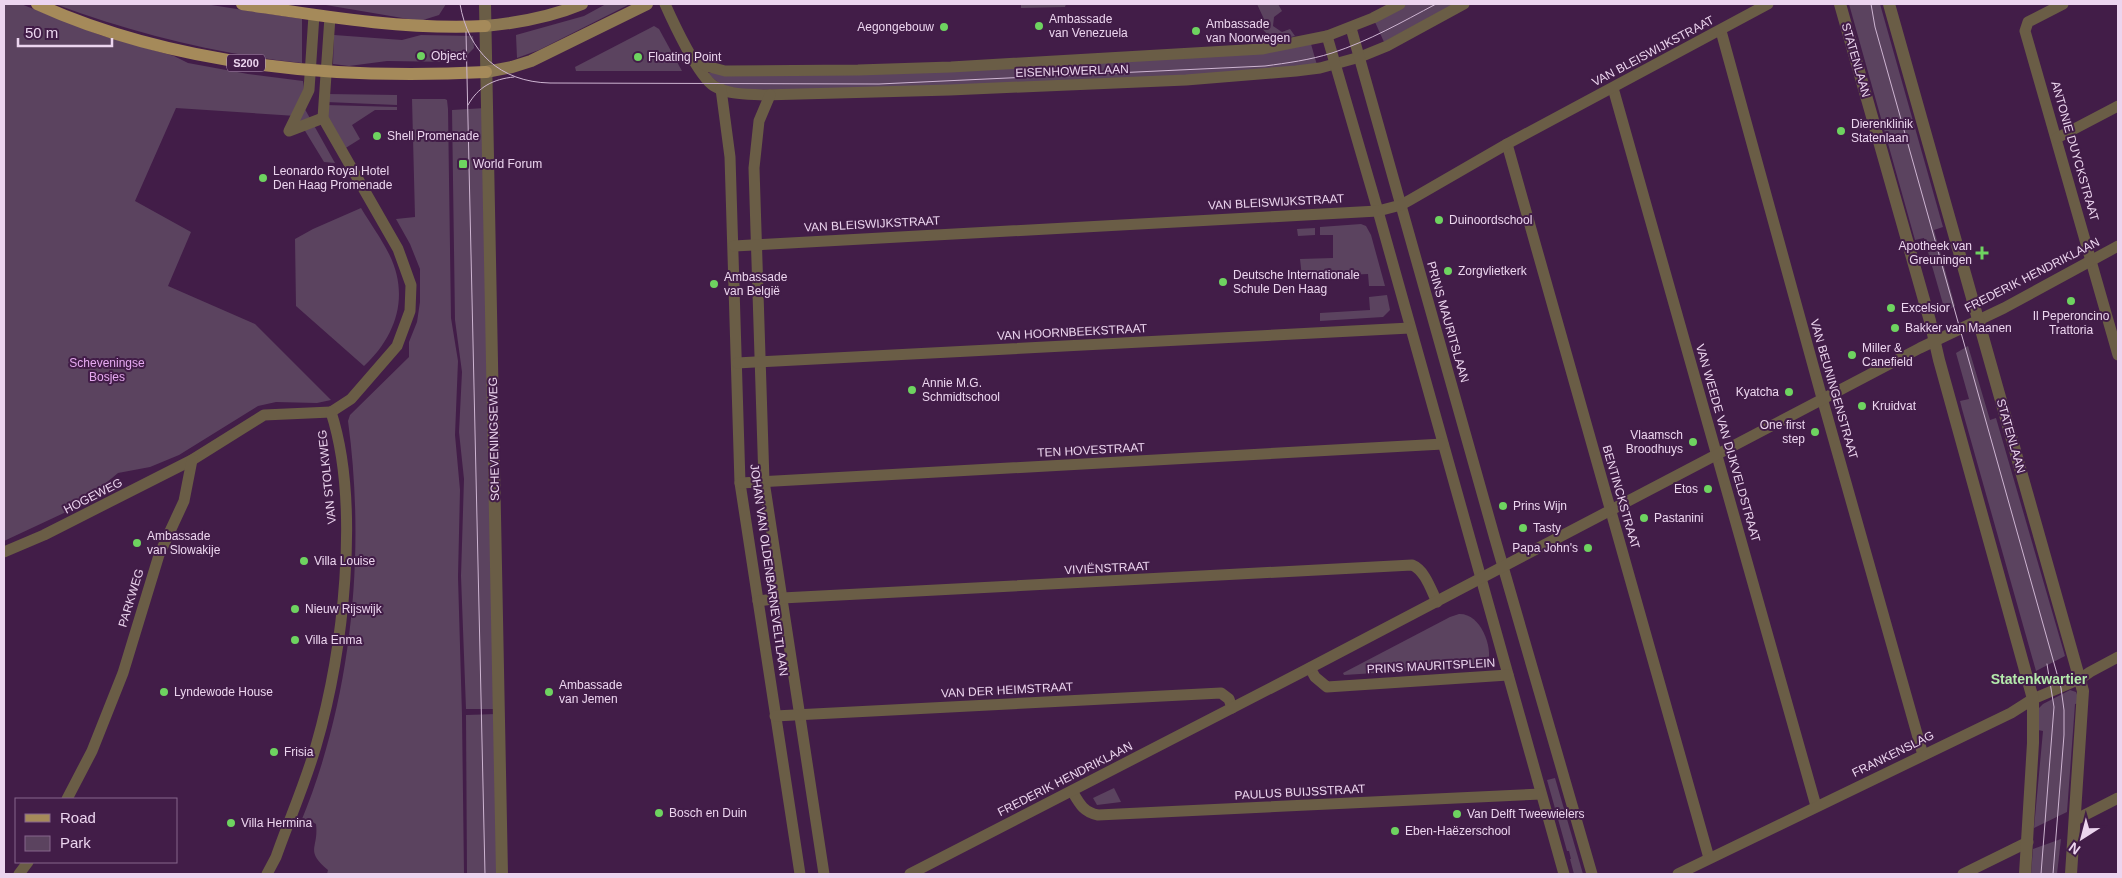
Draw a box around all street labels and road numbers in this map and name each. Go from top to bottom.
street label: VAN BLEISWIJKSTRAAT [1590,13,1717,89]
street label: STATENLAAN [1839,21,1873,99]
road number: S200 [227,54,265,72]
street label: EISENHOWERLAAN [1015,62,1129,80]
street label: ANTONIE DUYCKSTRAAT [2048,79,2102,223]
street label: VAN BLEISWIJKSTRAAT [1208,191,1345,213]
street label: VAN BLEISWIJKSTRAAT [804,213,941,235]
street label: FREDERIK HENDRIKLAAN [1962,235,2102,315]
street label: PRINS MAURITSLAAN [1424,260,1472,384]
street label: VAN BEUNINGENSTRAAT [1807,317,1861,461]
street label: VAN HOORNBEEKSTRAAT [997,321,1148,343]
street label: VAN WEEDE VAN DIJKVELDSTRAAT [1693,342,1763,544]
street label: SCHEVENINGSEWEG [486,377,502,501]
street label: STATENLAAN [1994,397,2028,475]
street label: VAN STOLKWEG [315,429,339,525]
street label: TEN HOVESTRAAT [1037,440,1146,460]
street label: BENTINCKSTRAAT [1600,444,1643,551]
street label: JOHAN VAN OLDENBARNEVELTLAAN [747,463,791,677]
street label: HOGEWEG [61,475,125,517]
street label: VIVIËNSTRAAT [1064,559,1151,577]
street label: PARKWEG [115,567,147,629]
street label: PRINS MAURITSPLEIN [1366,656,1496,676]
street label: VAN DER HEIMSTRAAT [941,680,1074,700]
street label: FRANKENSLAG [1850,728,1936,780]
street label: FREDERIK HENDRIKLAAN [995,739,1135,819]
street label: PAULUS BUIJSSTRAAT [1234,782,1366,802]

